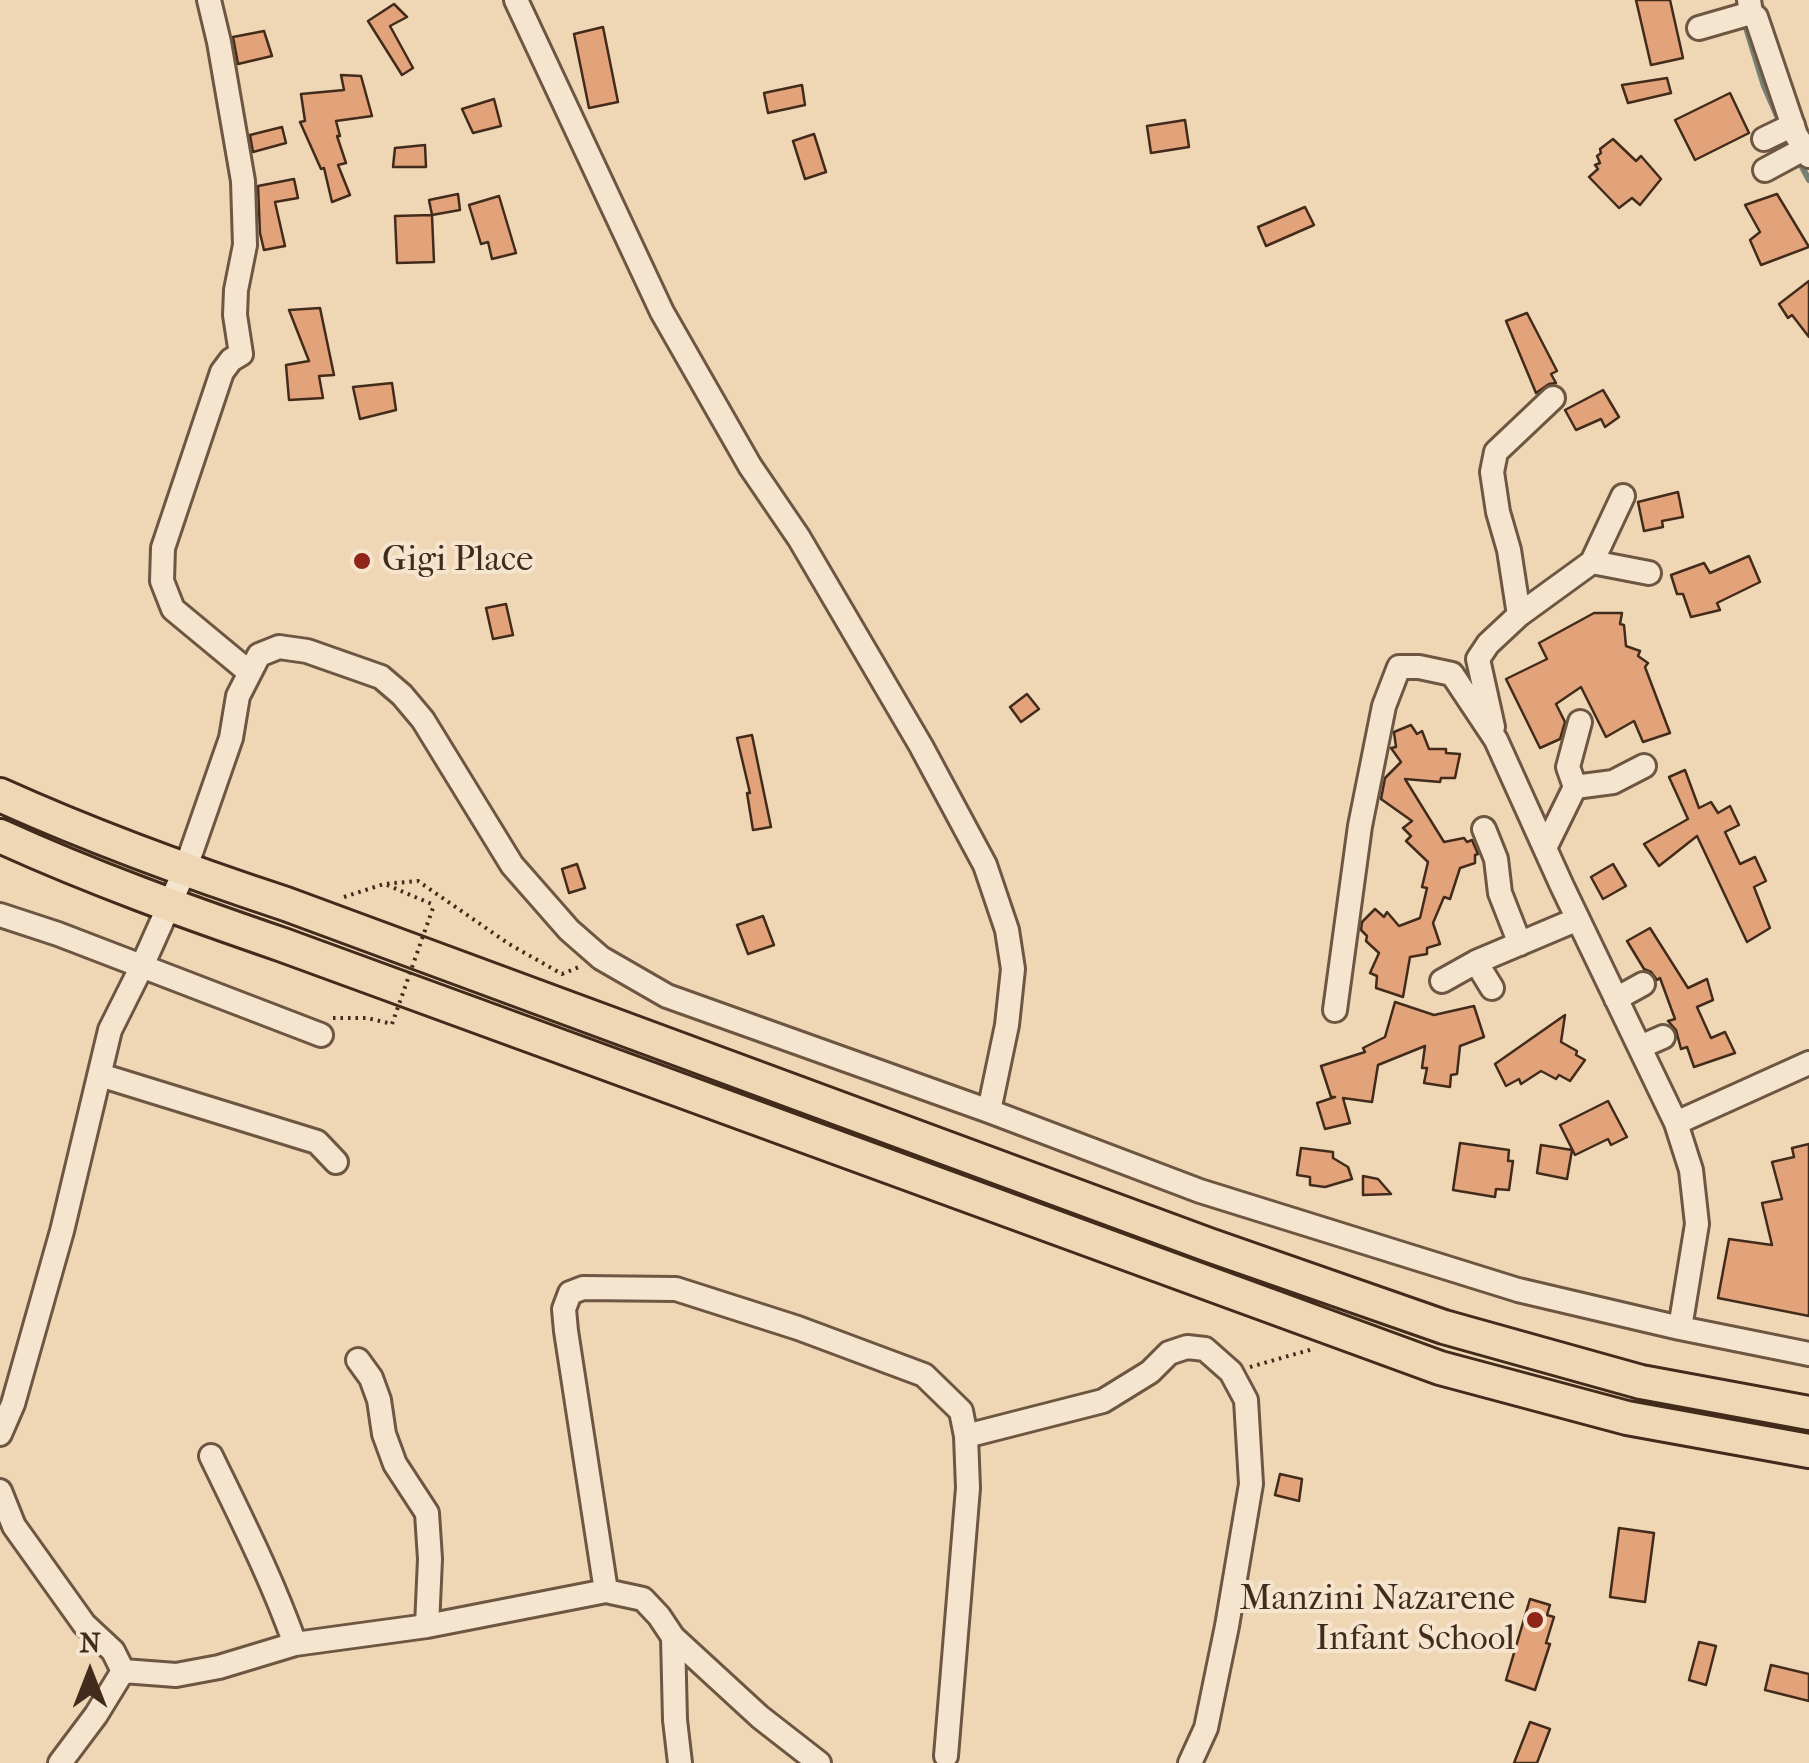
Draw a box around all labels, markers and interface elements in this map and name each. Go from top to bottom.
place label: Gigi Place [382,540,533,582]
marker: Gigi Place [351,550,373,572]
place label: Manzini Nazarene Infant School [1239,1579,1515,1661]
marker: Manzini Nazarene Infant School [1524,1609,1546,1631]
north arrow [40,1623,140,1723]
text: N [79,1626,101,1659]

